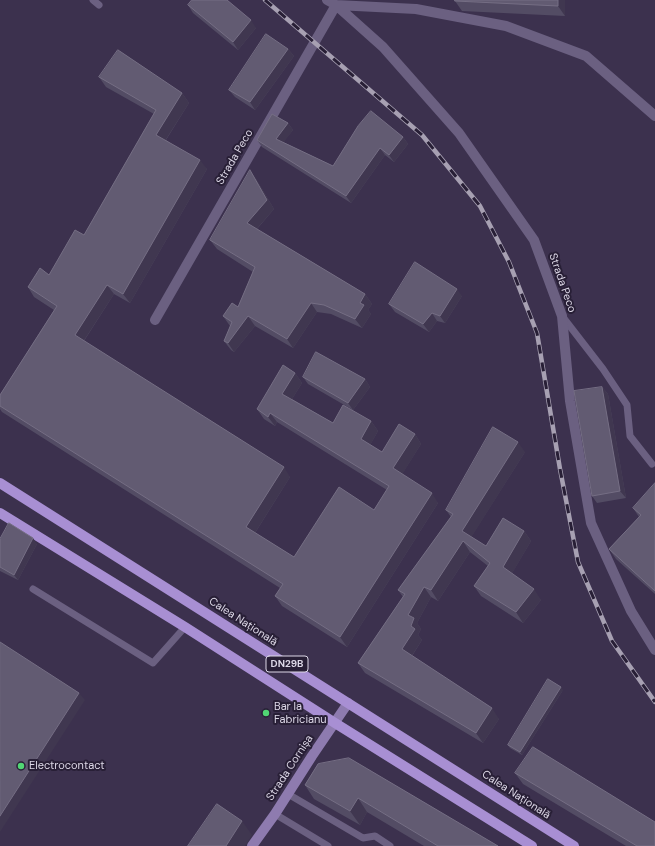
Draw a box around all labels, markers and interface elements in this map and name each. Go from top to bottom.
street label: Strada Peco [214,127,256,187]
street label: Strada Peco [546,252,578,314]
street label: Calea Națională [206,595,280,649]
road number: DN29B [266,656,308,672]
place label: Bar la Fabricianu [274,700,327,726]
marker: Bar la Fabricianu [261,708,271,718]
street label: Strada Cornișa [264,733,316,803]
place label: Electrocontact [29,759,105,773]
marker: Electrocontact [16,761,26,771]
street label: Calea Națională [479,768,553,822]

